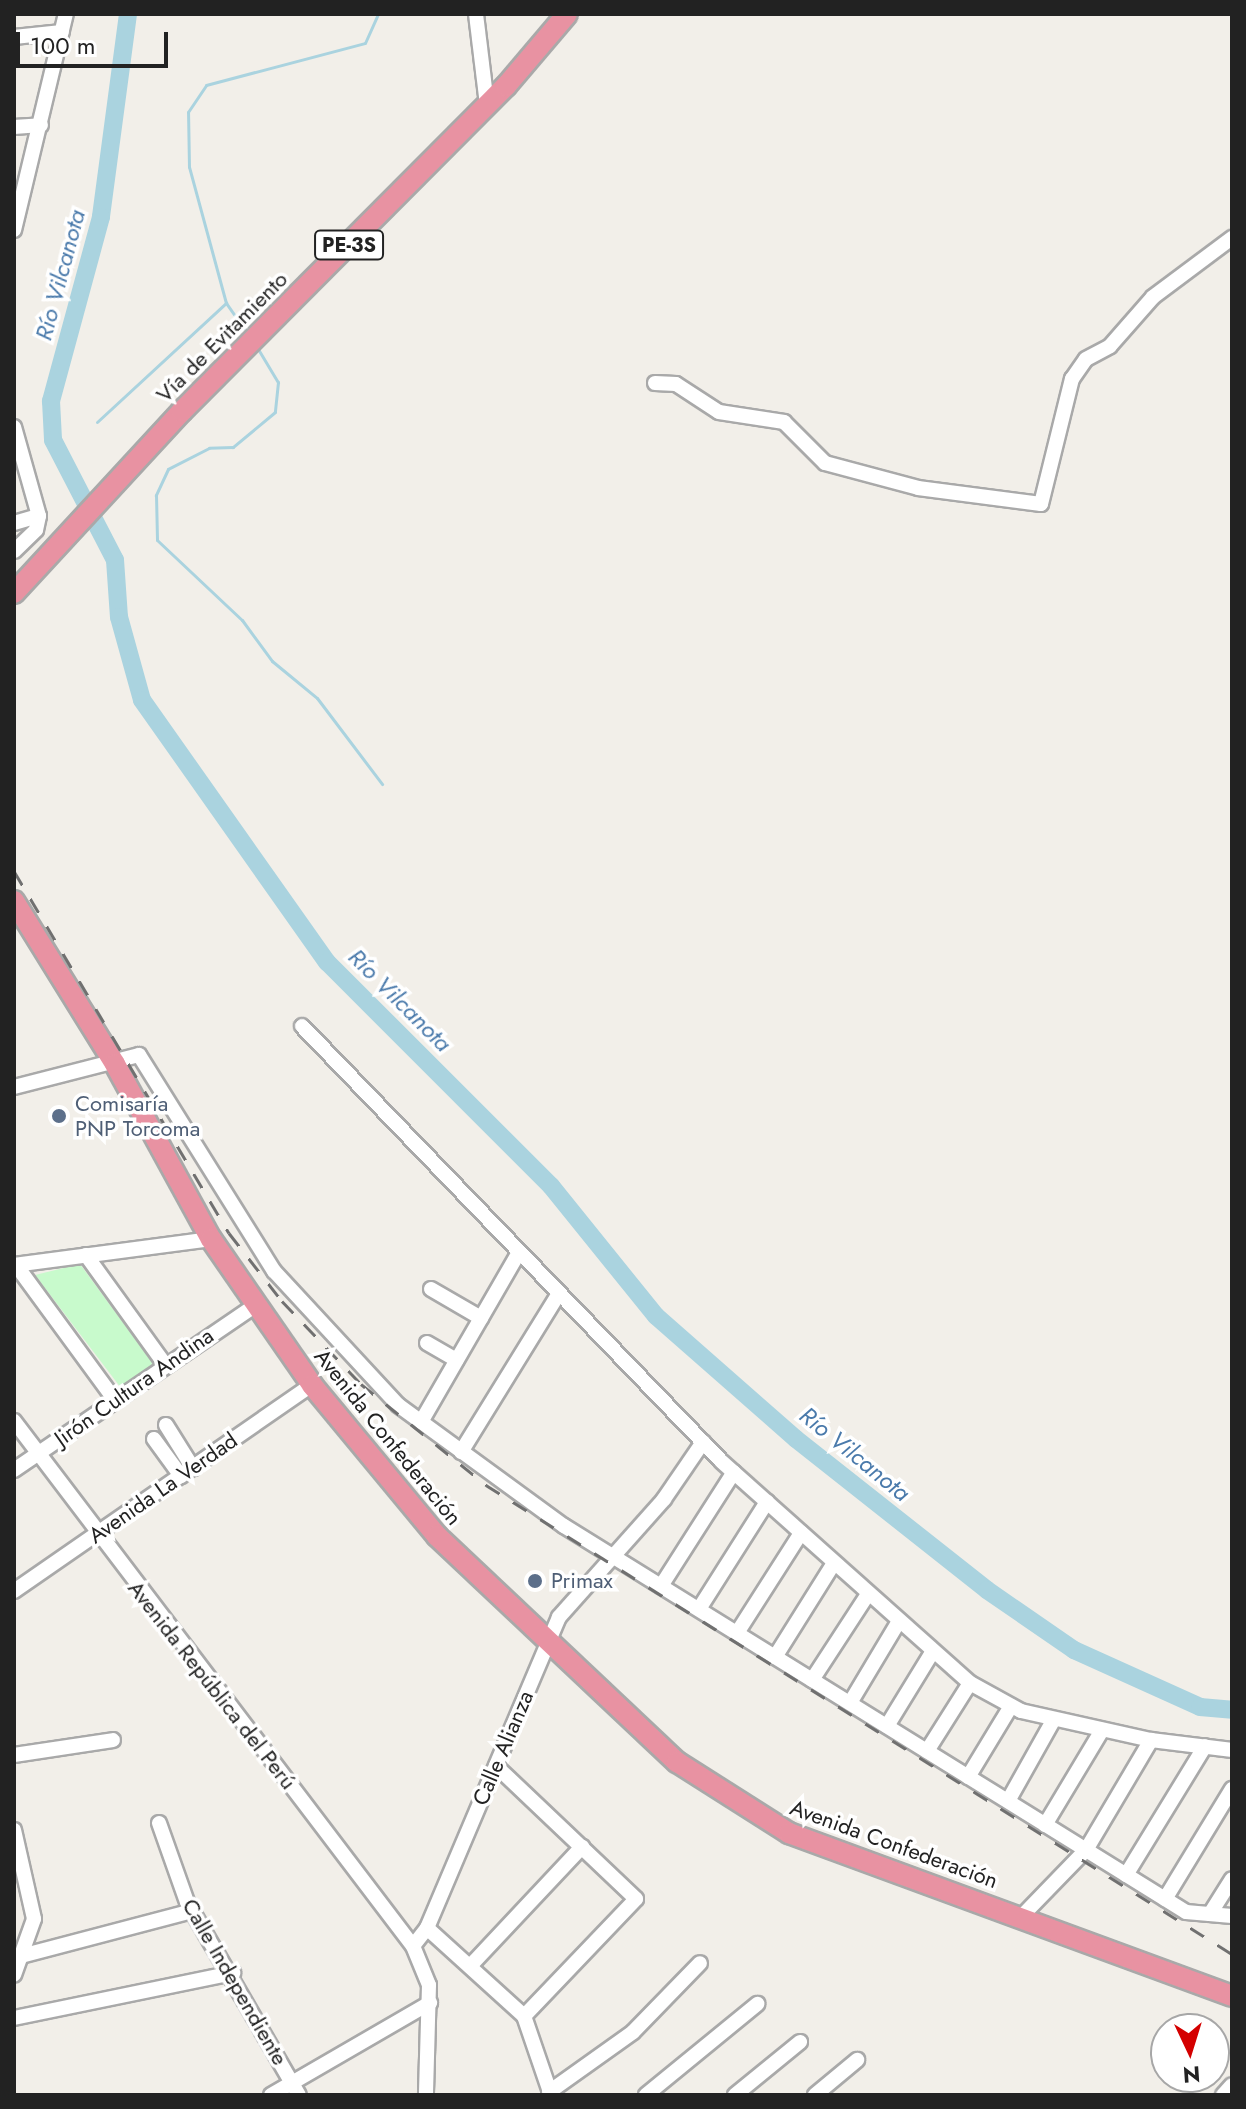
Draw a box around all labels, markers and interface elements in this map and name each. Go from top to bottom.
scale bar [20,16,172,66]
text: 100 m [30,28,96,63]
water label: Río Vilcanota [29,207,91,343]
road number: PE-3S [313,229,385,261]
street label: Vía de Evitamiento [151,266,293,408]
water label: Río Vilcanota [342,942,458,1058]
place label: Comisaría PNP Torcoma [75,1090,200,1142]
marker: Comisaría PNP Torcoma [50,1107,68,1125]
street label: Jirón Cultura Andina [49,1322,219,1452]
street label: Avenida Confederación [309,1344,467,1530]
water label: Río Vilcanota [794,1401,916,1507]
street label: Avenida La Verdad [84,1427,242,1549]
place label: Primax [551,1568,613,1594]
marker: Primax [526,1572,544,1590]
street label: Avenida República del Perú [122,1576,302,1794]
street label: Calle Alianza [467,1687,539,1809]
street label: Avenida Confederación [787,1794,1001,1894]
street label: Calle Independiente [177,1894,293,2070]
north arrow [1150,2013,1230,2093]
text: N [1182,2058,1201,2092]

